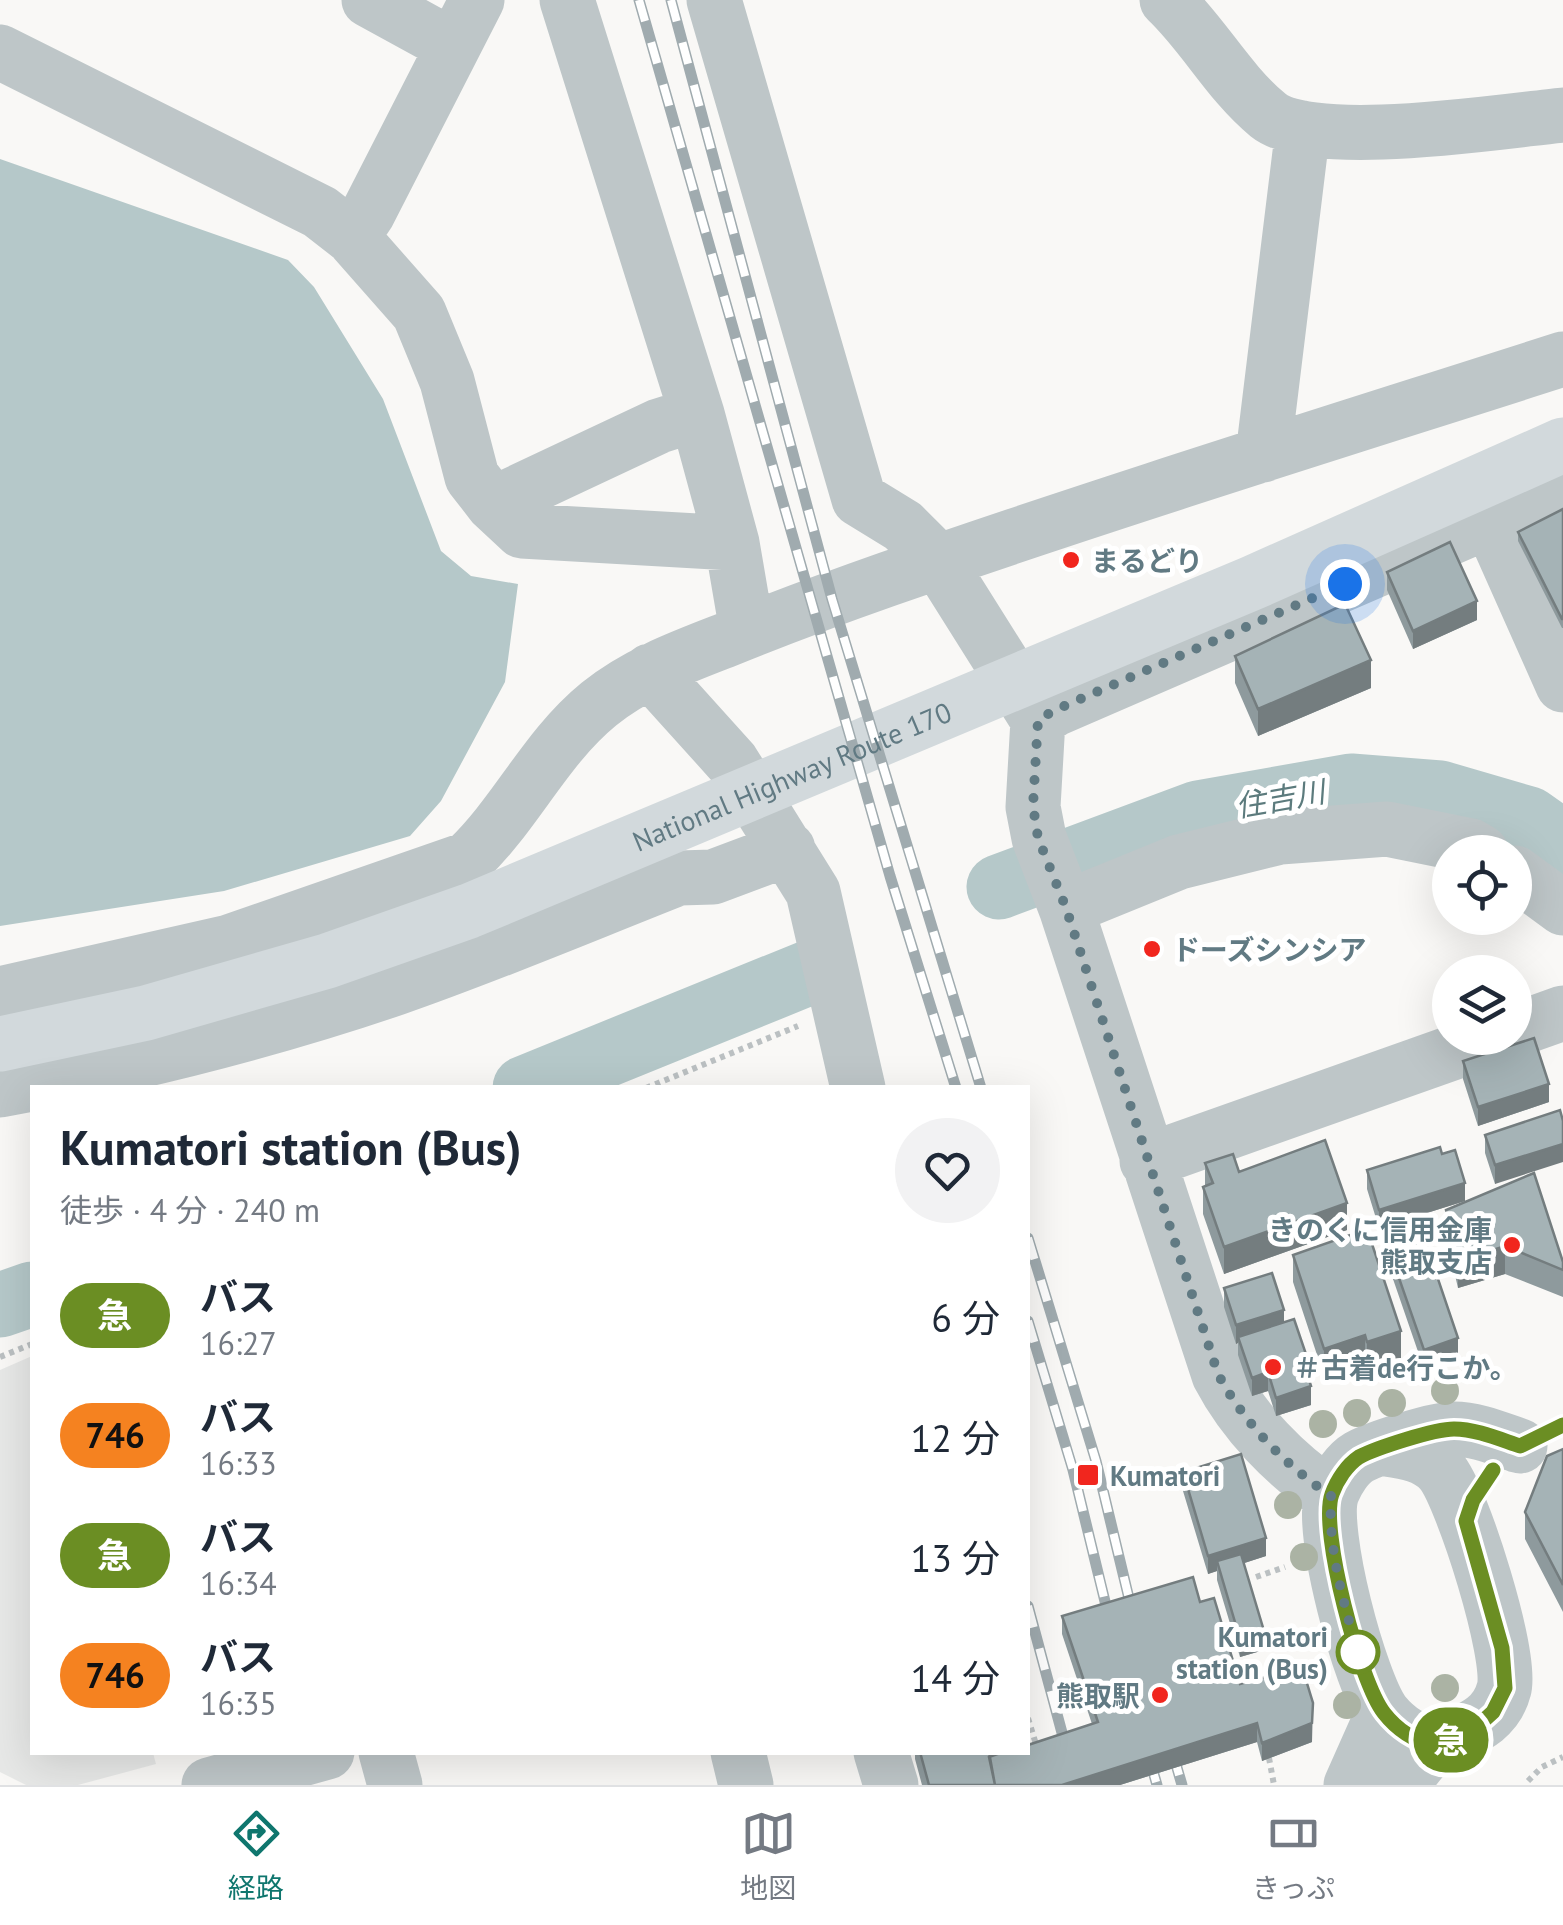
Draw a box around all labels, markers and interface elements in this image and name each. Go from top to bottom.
place label: まるどり [1091,542,1203,579]
marker: まるどり [1060,549,1082,571]
your location [1320,559,1370,609]
street label: National Highway Route 170 [627,693,957,859]
water label: 住吉川 [1232,770,1331,825]
map controls [1432,835,1532,1055]
button: locate [1432,835,1532,935]
place label: ドーズシンシア [1172,931,1367,968]
marker: ドーズシンシア [1141,938,1163,960]
button: layers [1432,955,1532,1055]
text: Kumatori station (Bus) [60,1116,522,1178]
button: heart [895,1118,1000,1223]
text: 徒歩 · 4 分 · 240 m [60,1189,320,1231]
place label: きのくに信用金庫 熊取支店 [1268,1211,1492,1280]
marker: きのくに信用金庫 熊取支店 [1501,1234,1523,1256]
text: バス [200,1272,276,1321]
text: 急 [97,1292,133,1338]
text: 6 分 [931,1293,1000,1342]
text: 16:27 [200,1322,277,1364]
place label: ＃古着de行こか。 [1293,1349,1518,1386]
marker: ＃古着de行こか。 [1262,1356,1284,1378]
text: バス [200,1392,276,1441]
text: 746 [85,1412,145,1458]
text: 12 分 [910,1413,1000,1462]
text: 16:33 [200,1442,277,1484]
place label: Kumatori [1110,1457,1220,1494]
marker: Kumatori [1075,1462,1101,1488]
text: バス [200,1512,276,1561]
text: 急 [97,1532,133,1578]
text: 13 分 [910,1533,1000,1582]
text: 16:34 [200,1562,277,1604]
place label: Kumatori station (Bus) [1176,1618,1328,1687]
marker: Kumatori station (Bus) [1337,1631,1379,1673]
text: バス [200,1632,276,1681]
text: 746 [85,1652,145,1698]
text: 14 分 [910,1653,1000,1702]
place label: 熊取駅 [1056,1677,1140,1714]
text: 16:35 [200,1682,277,1724]
marker: 熊取駅 [1149,1684,1171,1706]
line badge: 急 [1418,1708,1484,1772]
text: 急 [1433,1717,1469,1763]
tab: 経路 [228,1806,284,1906]
tab: 地図 [740,1806,796,1906]
tab: きっぷ [1252,1806,1335,1906]

